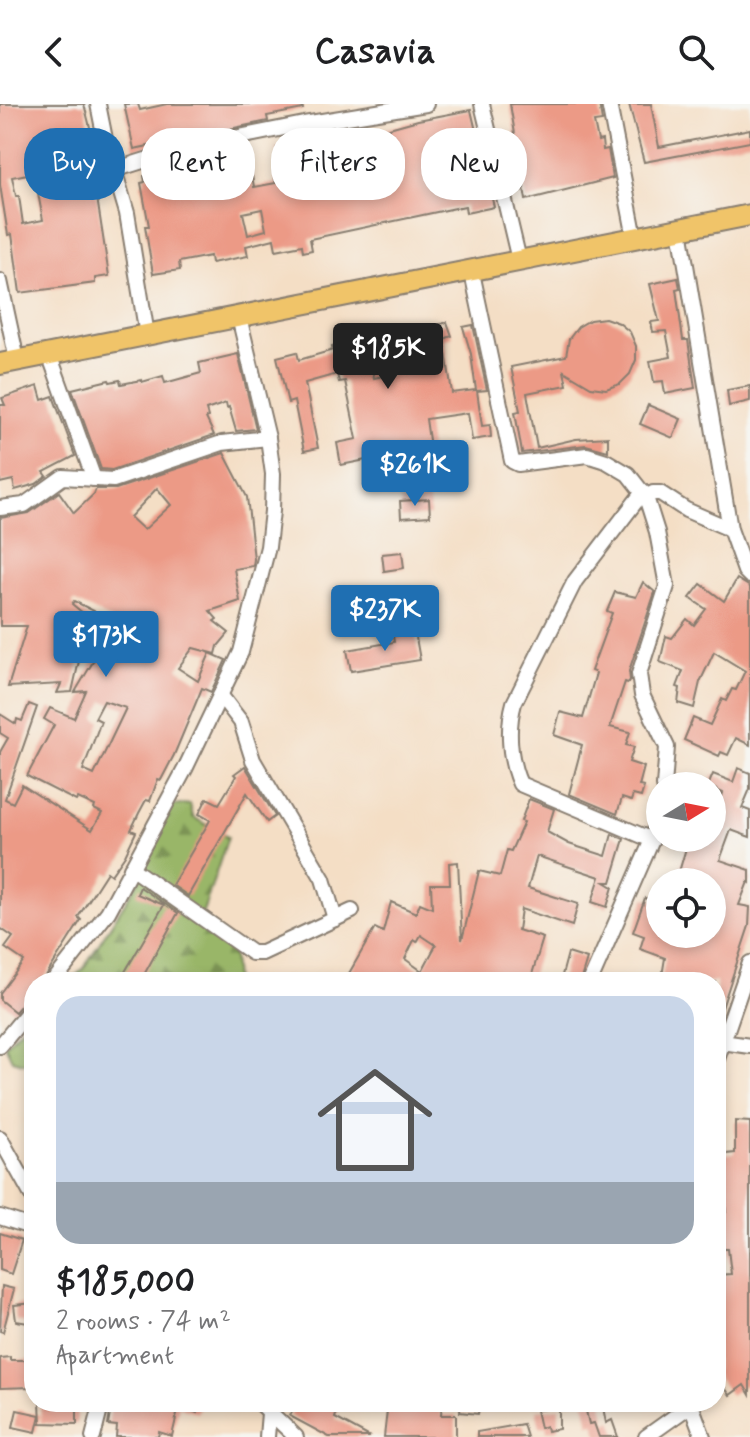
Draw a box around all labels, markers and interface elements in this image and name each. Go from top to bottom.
text: Casavia [314,29,436,76]
icon: back [32,30,76,74]
icon: search [674,30,718,74]
chip: Buy [24,128,125,200]
chip: Rent [141,128,255,200]
chip: Filters [271,128,405,200]
chip: New [421,128,527,200]
pin: $185K [332,323,444,391]
text: $185K [351,332,425,366]
pin: $261K [359,440,471,508]
text: $261K [380,449,450,483]
pin: $237K [329,585,441,653]
text: $237K [349,594,421,628]
pin: $173K [50,611,162,679]
text: $173K [72,620,140,654]
north arrow [646,772,726,852]
map controls [646,772,726,948]
button: locate [646,868,726,948]
icon: home [303,1048,447,1192]
text: $185,000 [56,1260,195,1305]
text: 2 rooms · 74 m² [56,1305,231,1339]
text: Apartment [56,1339,174,1373]

